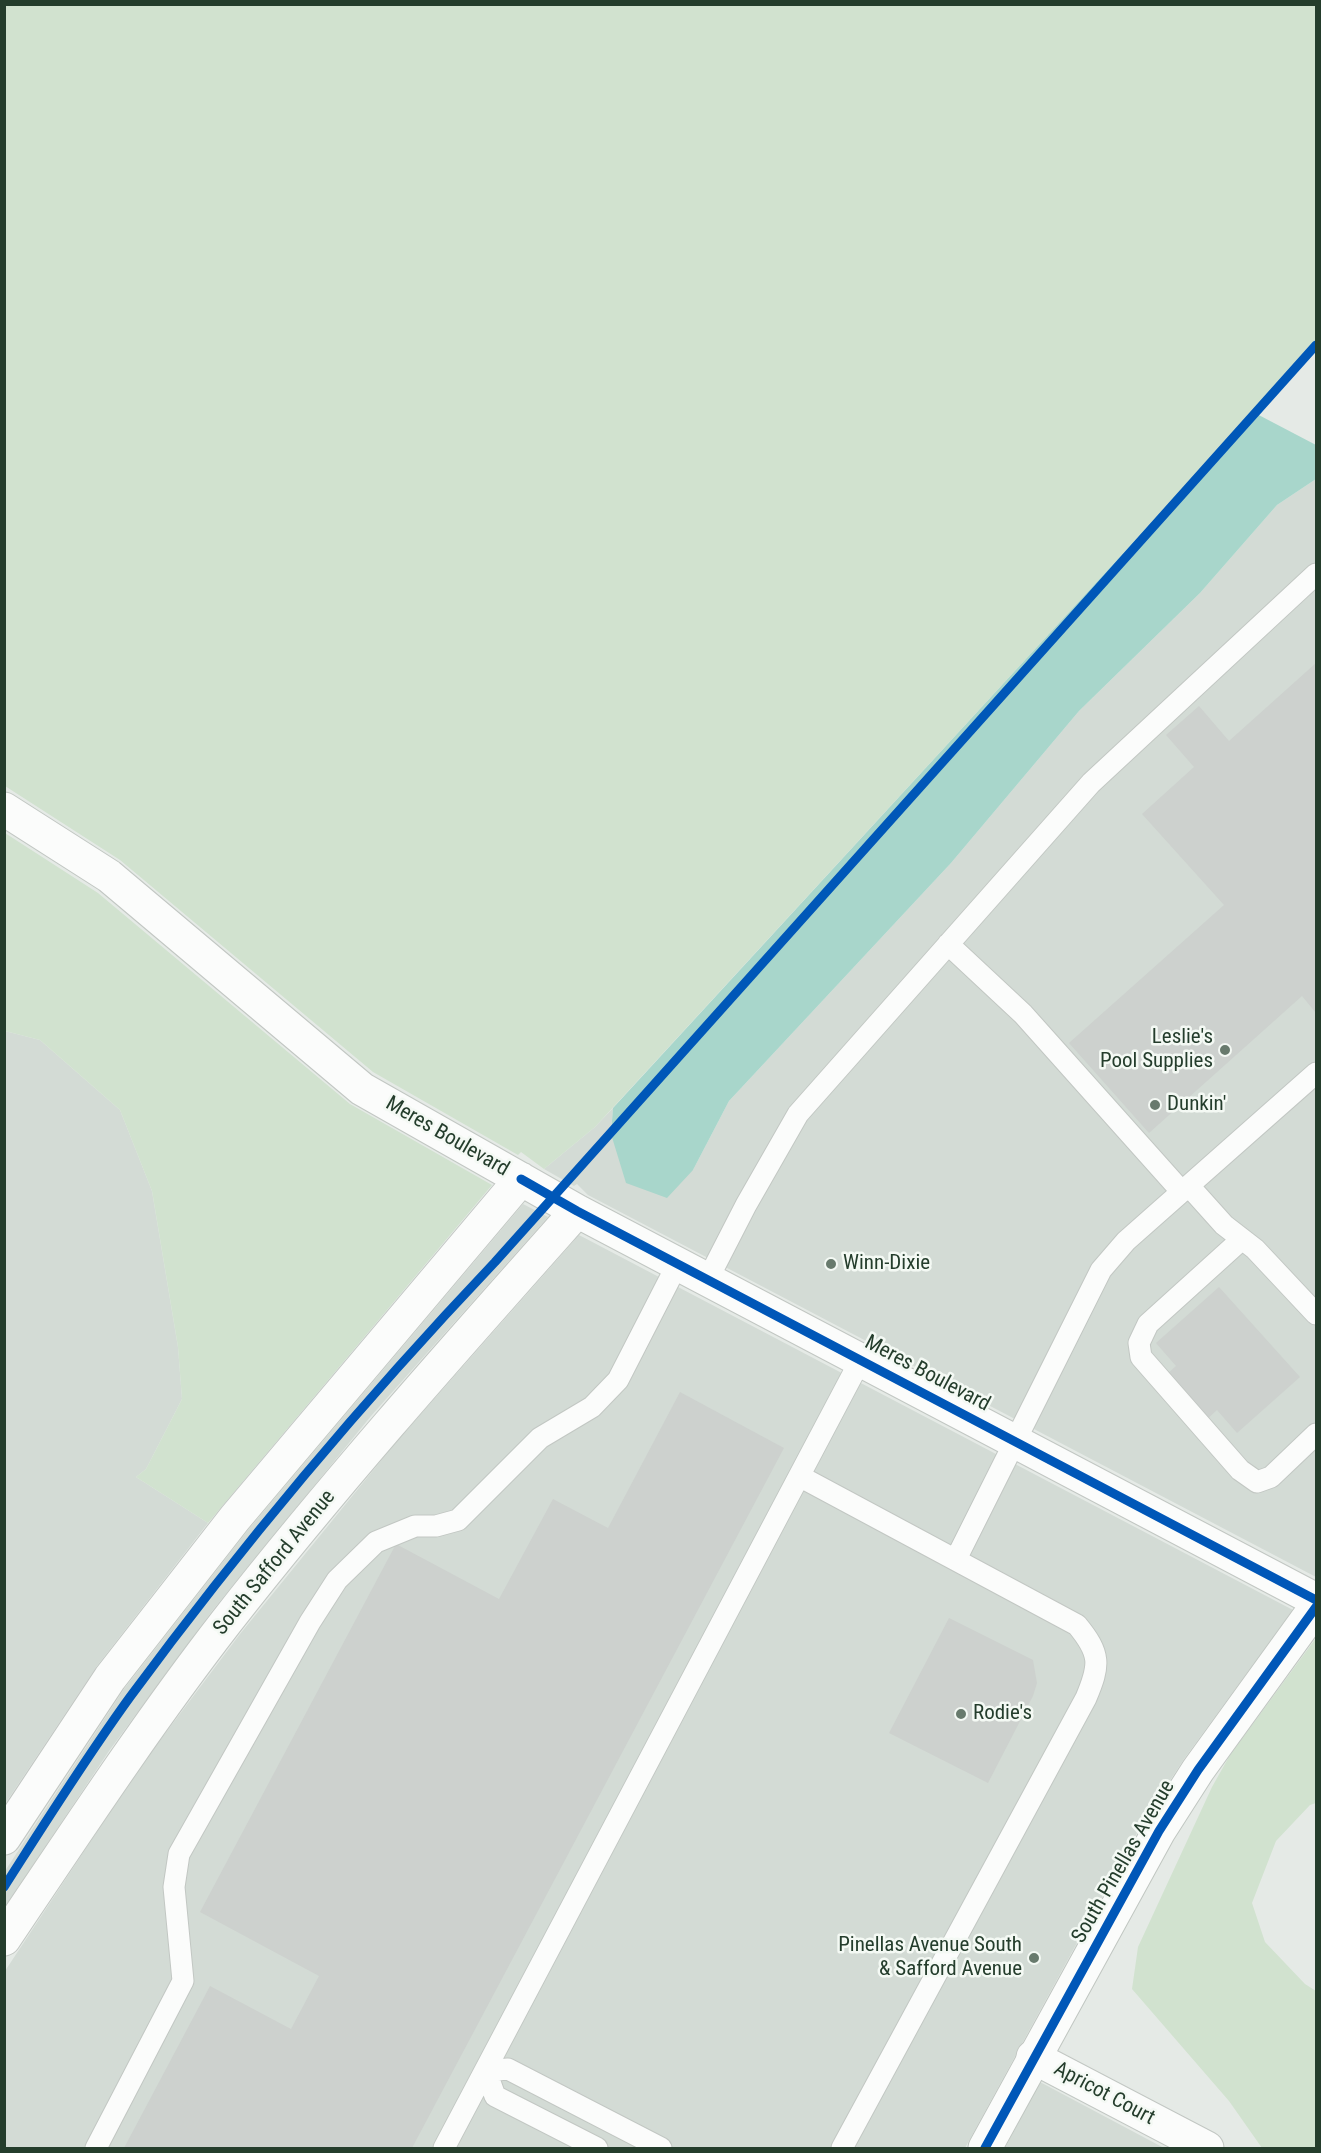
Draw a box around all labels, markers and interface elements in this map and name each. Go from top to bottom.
place label: Leslie's Pool Supplies [1100,1025,1213,1075]
marker: Leslie's Pool Supplies [1218,1043,1232,1057]
street label: Meres Boulevard [381,1092,513,1182]
place label: Dunkin' [1167,1092,1226,1118]
marker: Dunkin' [1148,1098,1162,1112]
place label: Winn-Dixie [843,1251,930,1277]
marker: Winn-Dixie [824,1257,838,1271]
street label: Meres Boulevard [860,1330,994,1418]
street label: South Safford Avenue [209,1485,341,1641]
place label: Rodie's [973,1701,1032,1727]
marker: Rodie's [954,1707,968,1721]
street label: South Pinellas Avenue [1067,1776,1181,1948]
place label: Pinellas Avenue South & Safford Avenue [838,1933,1022,1983]
marker: Pinellas Avenue South & Safford Avenue [1027,1951,1041,1965]
street label: Apricot Court [1049,2057,1159,2131]

